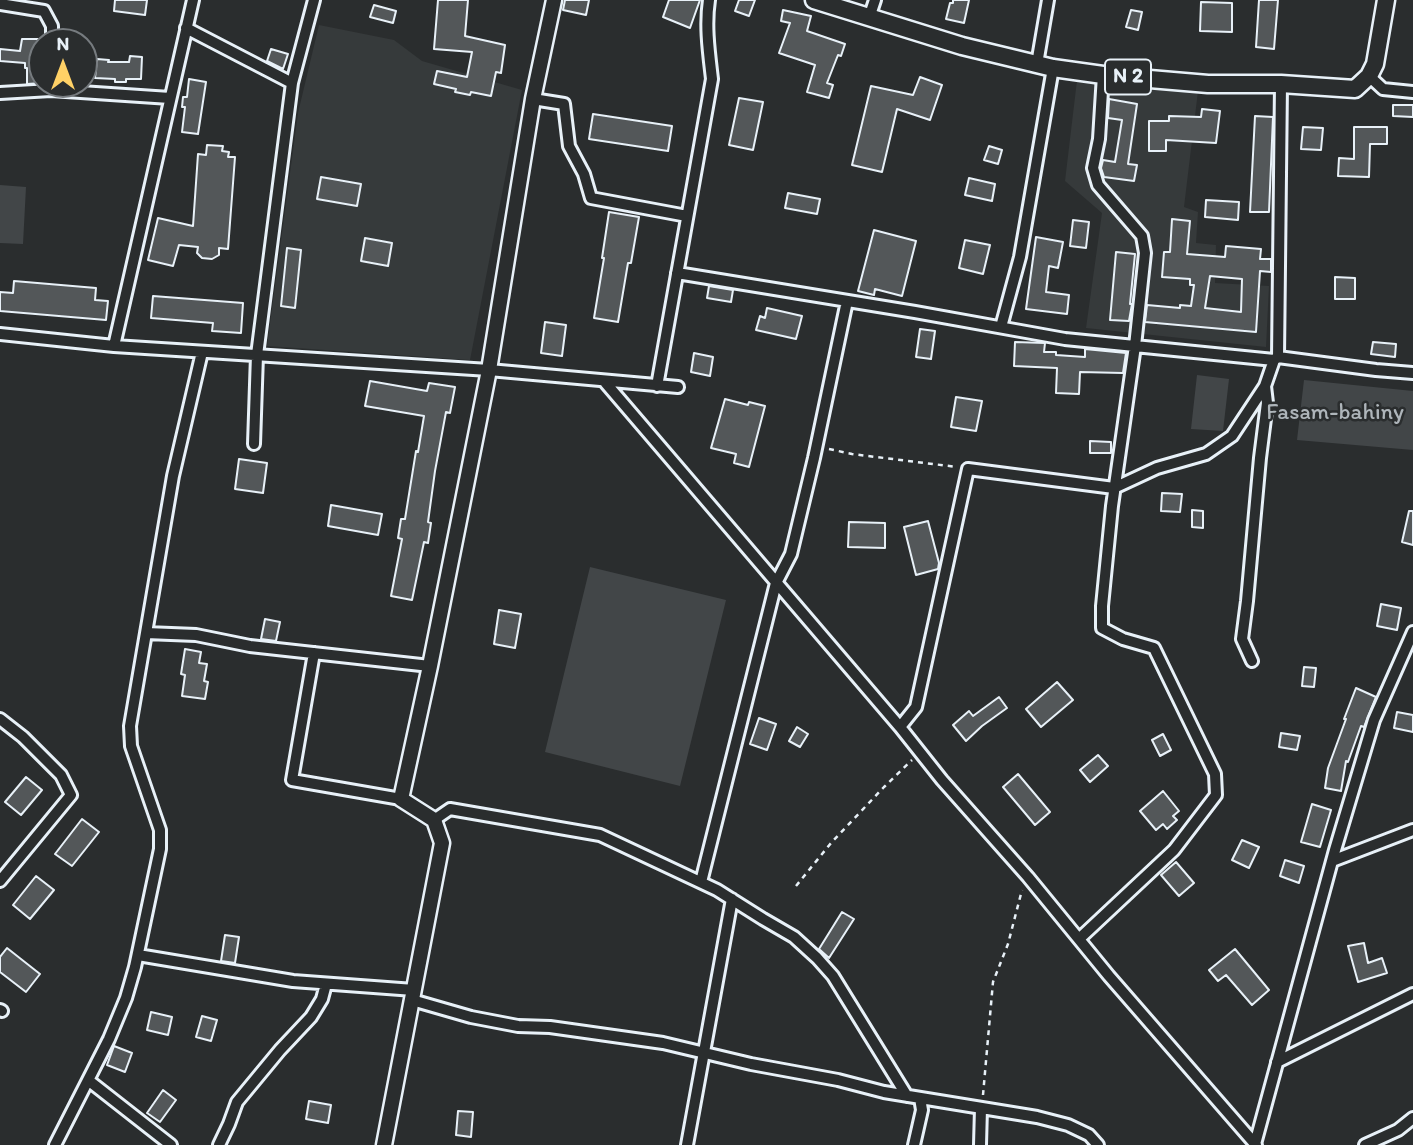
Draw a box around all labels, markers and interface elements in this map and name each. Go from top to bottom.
north arrow [28,28,98,98]
text: N [57,32,69,55]
road number: N 2 [1105,60,1151,94]
park label: Fasam-bahiny [1266,399,1404,427]

